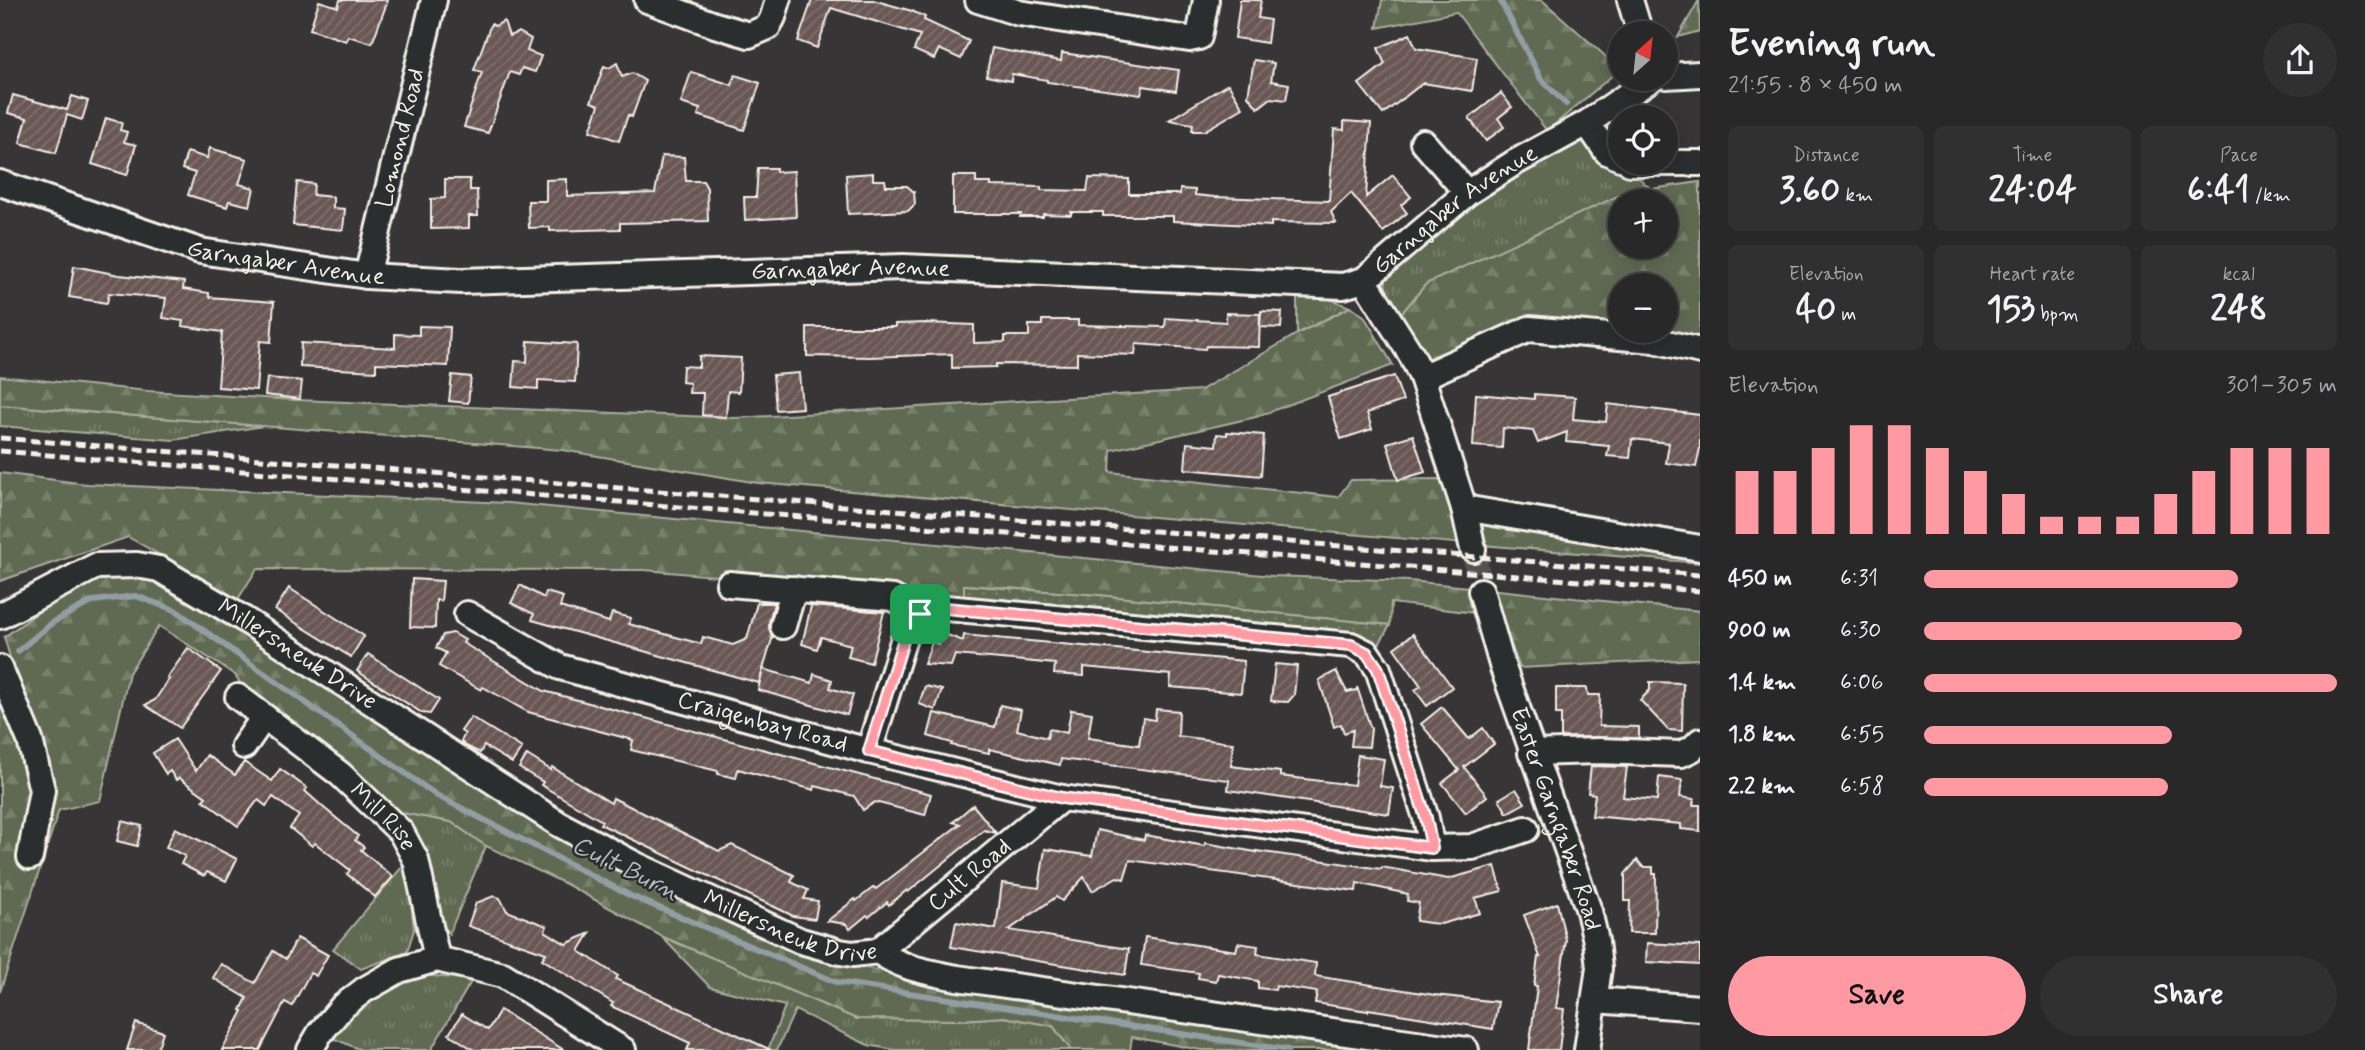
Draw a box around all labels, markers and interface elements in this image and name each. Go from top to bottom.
text: Evening run [1728,20,1935,69]
north arrow [1608,21,1678,91]
map controls [1608,21,1678,343]
button: share [2263,23,2337,97]
street label: Lomond Road [369,65,432,211]
text: 21:55 · 8 × 450 m [1728,71,1903,101]
button: locate [1608,105,1678,175]
street label: Garngaber Avenue [1366,138,1543,282]
text: Distance [1793,143,1860,168]
text: Time [2013,143,2052,168]
text: Pace [2220,143,2258,168]
text: 3.60 [1779,168,1840,214]
text: 24:04 [1988,168,2077,214]
text: 6:41 [2187,168,2250,214]
text: km [1840,183,1873,208]
text: /km [2250,183,2291,208]
button: + [1608,189,1678,259]
street label: Garngaber Avenue [183,232,386,292]
street label: Garngaber Avenue [750,251,951,287]
text: Elevation [1789,262,1864,287]
text: Heart rate [1990,262,2075,287]
text: kcal [2223,262,2255,287]
button: − [1608,273,1678,343]
text: 40 [1796,287,1836,333]
text: 153 [1986,287,2035,333]
text: 248 [2210,287,2267,333]
text: m [1836,302,1856,327]
text: bpm [2035,302,2078,327]
text: Elevation [1728,371,1819,401]
text: 301–305 m [2226,371,2337,401]
text: 450 m [1728,564,1792,594]
text: 6:31 [1840,564,1878,594]
pin [890,584,950,644]
street label: Millersneuk Drive [212,591,383,717]
icon: arrive [901,595,939,633]
text: 900 m [1728,616,1791,646]
text: 6:30 [1840,616,1881,646]
text: 1.4 km [1728,668,1796,698]
text: 6:06 [1840,668,1884,698]
street label: Craigenbay Road [674,684,851,760]
street label: Easter Garngaber Road [1503,703,1609,933]
text: 1.8 km [1728,720,1796,750]
text: 6:55 [1840,720,1884,750]
text: 2.2 km [1728,772,1795,802]
text: 6:58 [1840,772,1884,802]
street label: Mill Rise [343,776,424,856]
water label: Cult Burn [566,828,685,910]
street label: Cult Road [921,831,1018,919]
street label: Millersneuk Drive [698,883,879,970]
button: Save [1728,956,2026,1036]
button: Share [2040,956,2337,1036]

